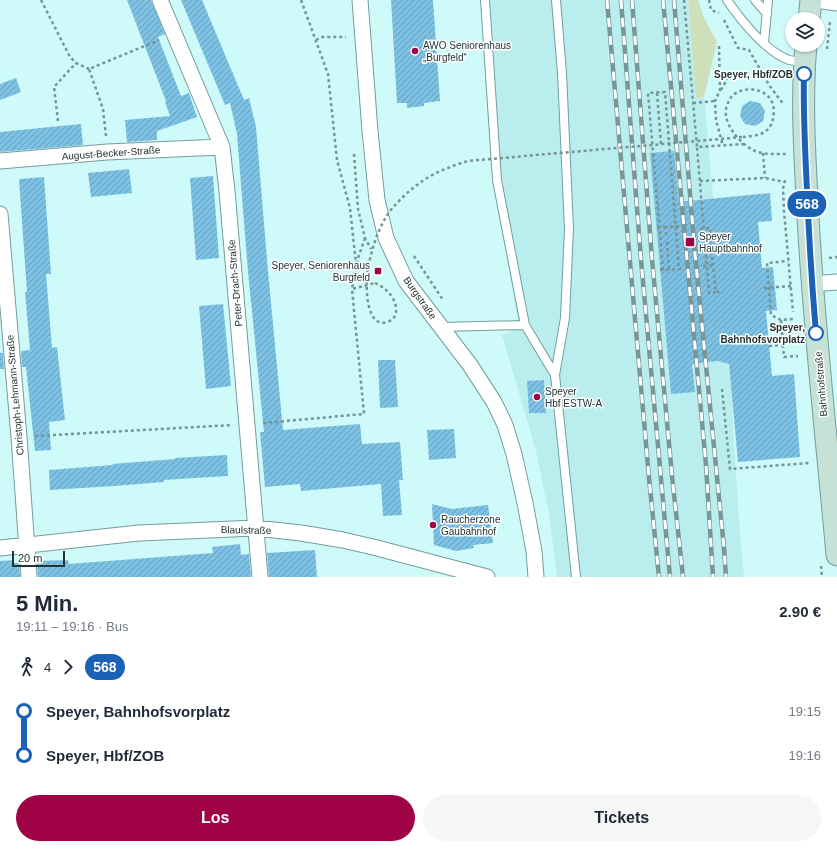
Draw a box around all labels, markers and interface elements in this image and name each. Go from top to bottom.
map controls [785,12,825,52]
button: layers [785,12,825,52]
place label: AWO Seniorenhaus „Burgfeld“ [423,40,511,63]
marker: AWO Seniorenhaus „Burgfeld“ [410,46,420,56]
marker: Speyer, Hbf/ZOB [796,66,812,82]
place label: Speyer, Hbf/ZOB [714,69,793,80]
street label: August-Becker-Straße [61,144,161,162]
line badge: 568 [784,191,830,217]
text: 568 [795,196,819,212]
place label: Speyer Hauptbahnhof [699,231,762,254]
marker: Speyer Hauptbahnhof [684,236,696,248]
street label: Peter-Drach-Straße [226,239,244,327]
place label: Speyer, Seniorenhaus Burgfeld [272,260,370,283]
marker: Speyer, Seniorenhaus Burgfeld [373,266,383,276]
street label: Burgstraße [401,275,439,322]
place label: Speyer, Bahnhofsvorplatz [721,322,805,345]
marker: Speyer, Bahnhofsvorplatz [808,325,824,341]
street label: Christoph-Lehmann-Straße [4,334,26,456]
street label: Bahnhofstraße [813,350,829,417]
place label: Speyer Hbf ESTW-A [545,386,602,409]
marker: Speyer Hbf ESTW-A [532,392,542,402]
place label: Raucherzone Gaubahnhof [441,514,501,537]
marker: Raucherzone Gaubahnhof [428,520,438,530]
street label: Blaulstraße [221,524,272,536]
scale bar [12,549,65,568]
text: 20 m [18,552,42,564]
text: 5 Min. [16,591,78,616]
text: 2.90 € [779,603,821,620]
text: 19:11 – 19:16 · Bus [16,619,129,634]
icon: walk [16,656,38,678]
icon: forward [57,656,79,678]
text: 568 [93,659,117,675]
text: 4 [44,660,51,675]
text: Speyer, Bahnhofsvorplatz [46,703,230,720]
text: 19:15 [788,704,821,719]
text: Speyer, Hbf/ZOB [46,747,164,764]
text: 19:16 [788,748,821,763]
button: Los [16,795,415,841]
button: Tickets [423,795,821,841]

